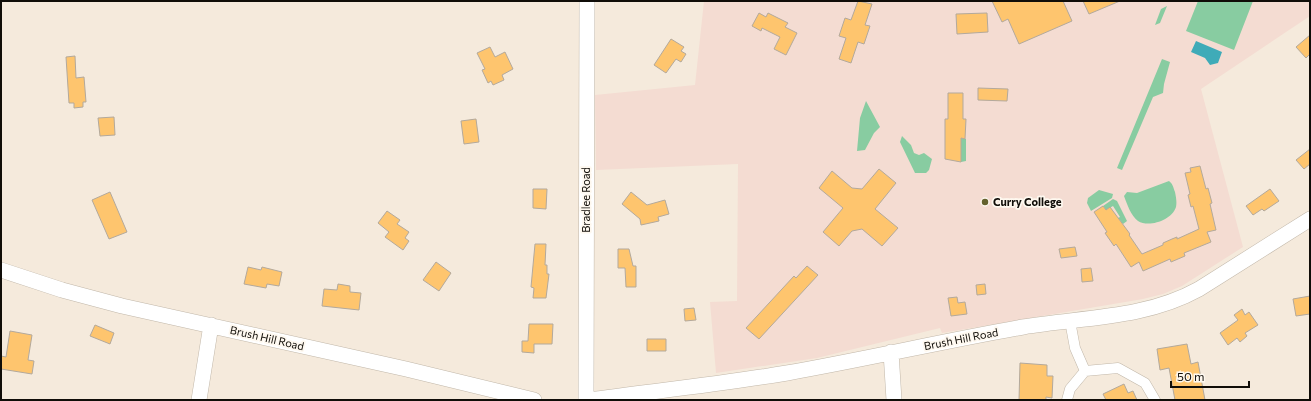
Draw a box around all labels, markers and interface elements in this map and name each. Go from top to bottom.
street label: Bradlee Road [579,167,592,233]
place label: Curry College [993,195,1062,208]
marker: Curry College [980,197,990,207]
street label: Brush Hill Road [229,323,305,352]
street label: Brush Hill Road [923,325,999,352]
scale bar [1171,363,1249,389]
text: 50 m [1177,369,1205,383]

